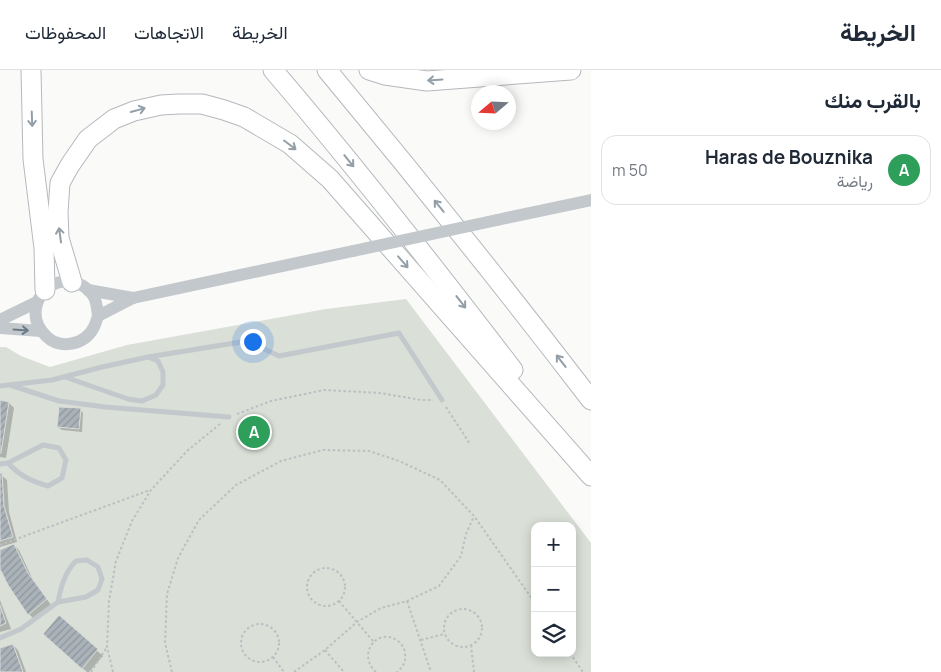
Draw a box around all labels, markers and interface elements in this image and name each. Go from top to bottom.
text: الخريطة [840,15,916,48]
text: المحفوظات [25,20,106,44]
text: الاتجاهات [134,20,204,44]
text: الخريطة [232,20,288,44]
one-way arrow [427,75,443,84]
north arrow [471,85,516,130]
text: بالقرب منك [825,86,921,114]
one-way arrow [130,105,146,115]
one-way arrow [27,110,37,126]
one-way arrow [283,140,297,150]
text: Haras de Bouznika [705,144,873,170]
one-way arrow [344,154,355,167]
text: 50 m [612,159,648,181]
text: A [899,159,909,181]
text: رياضة [837,170,873,192]
one-way arrow [433,200,444,213]
one-way arrow [55,227,65,243]
one-way arrow [397,255,408,268]
one-way arrow [456,295,466,309]
one-way arrow [12,325,28,334]
your location [240,329,266,355]
one-way arrow [556,355,567,368]
pin: A [238,413,270,451]
map controls [531,522,576,657]
button: + [531,522,576,567]
button: − [531,567,576,612]
button: layers [531,612,576,657]

